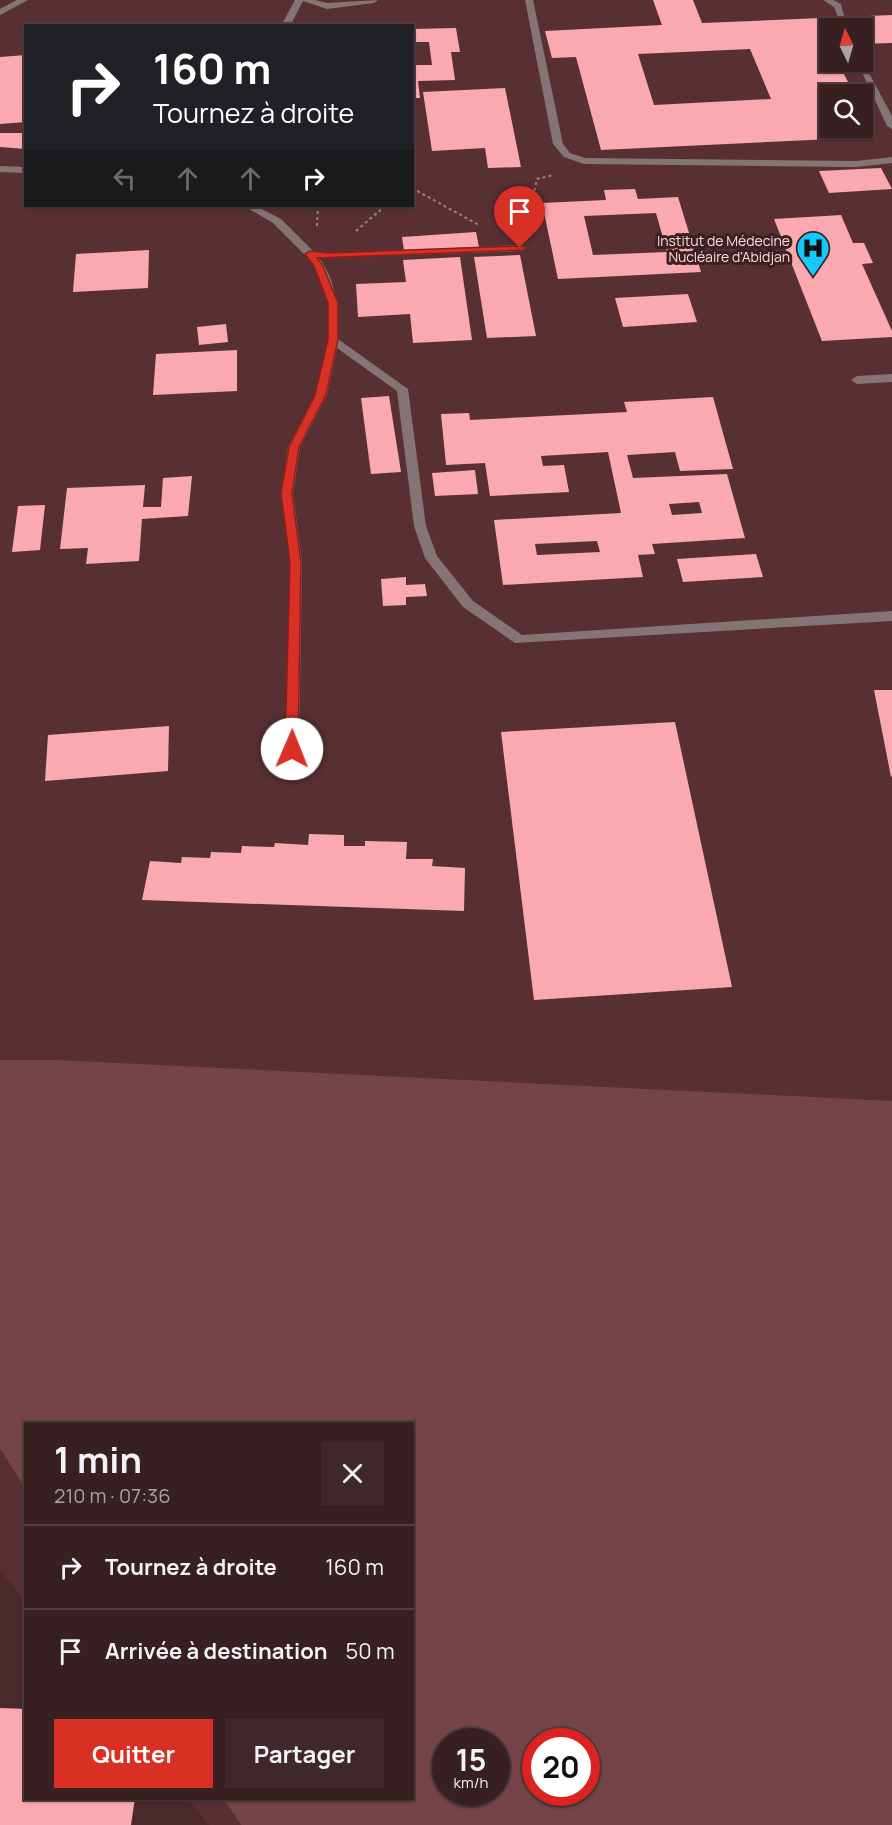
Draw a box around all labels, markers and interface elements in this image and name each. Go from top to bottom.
north arrow [819,18,873,72]
map controls [819,18,873,138]
text: 160 m [153,39,271,97]
icon: right [54,48,132,126]
button: search [819,84,873,138]
text: Tournez à droite [153,94,354,131]
icon: left [108,162,141,195]
icon: ahead [171,162,204,195]
icon: ahead [234,162,267,195]
icon: right [297,162,330,195]
pin [494,186,545,248]
icon: arrive [503,195,536,228]
hospital icon: Institut de Médecine Nucléaire d'Abidjan [795,230,831,277]
place label: Institut de Médecine Nucléaire d'Abidjan [657,231,790,266]
position arrow [260,717,324,781]
text: 1 min [54,1435,142,1484]
button: close [321,1442,384,1505]
text: 210 m · 07:36 [54,1482,171,1509]
icon: right [54,1551,87,1584]
text: Tournez à droite [105,1552,277,1582]
text: 160 m [325,1552,384,1582]
icon: arrive [54,1635,87,1668]
text: Arrivée à destination [105,1636,328,1666]
text: 50 m [346,1636,395,1666]
button: Quitter [54,1719,213,1788]
button: Partager [225,1719,384,1788]
speed limit sign: 20 [522,1728,600,1806]
text: 15 [456,1739,486,1780]
text: km/h [454,1772,488,1793]

